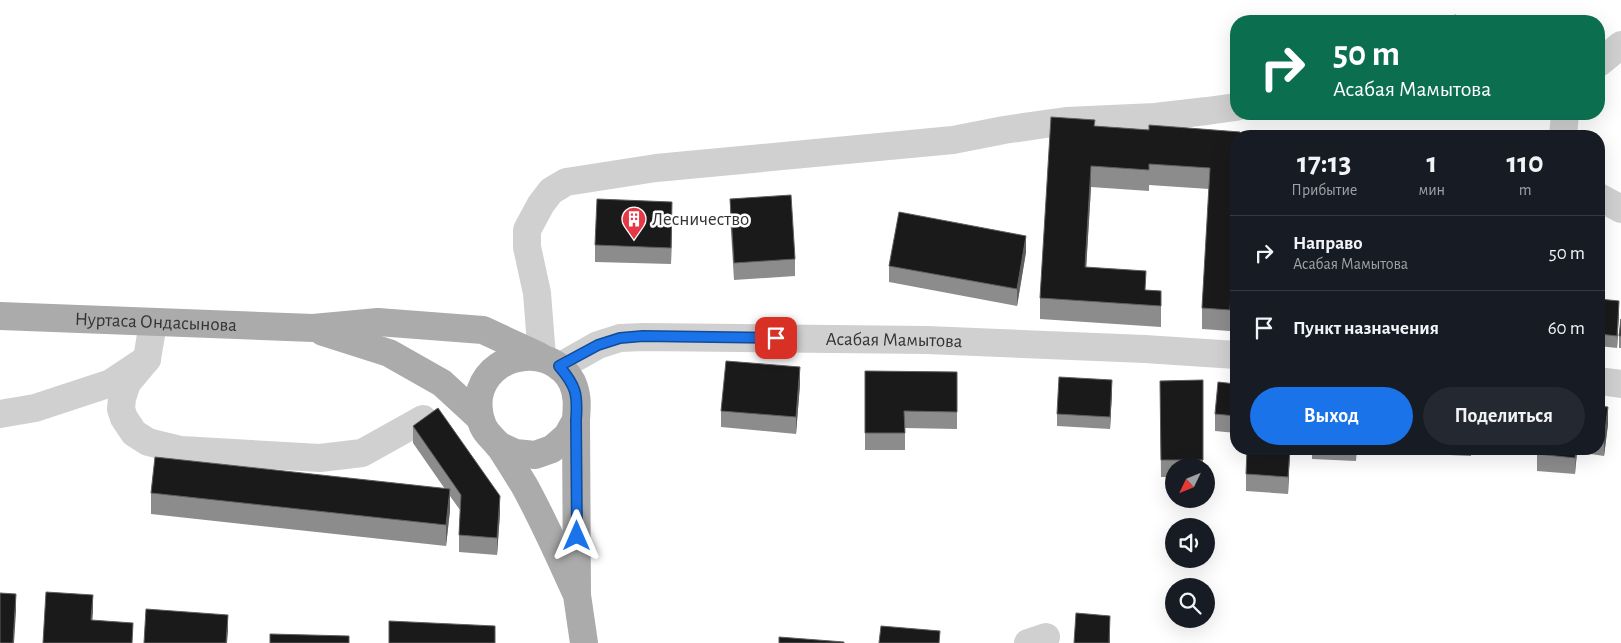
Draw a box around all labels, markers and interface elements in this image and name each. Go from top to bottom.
icon: right [1250,35,1315,100]
text: 50 m [1333,37,1400,72]
text: Асабая Мамытова [1333,78,1491,100]
text: 17:13 [1297,148,1351,178]
text: 1 [1426,148,1437,178]
text: 110 [1506,148,1544,178]
text: Прибытие [1291,182,1357,198]
text: мин [1419,182,1445,198]
text: m [1519,182,1531,198]
building icon: Лесничество [621,206,647,240]
place label: Лесничество [652,210,749,229]
text: Направо [1293,234,1363,253]
icon: right [1250,239,1278,267]
text: 50 m [1549,244,1585,263]
text: Асабая Мамытова [1293,256,1408,272]
street label: Нуртаса Ондасынова [74,309,238,335]
icon: arrive [1250,314,1278,342]
pin [755,317,797,359]
text: Пункт назначения [1293,319,1439,338]
text: 60 m [1548,319,1585,338]
icon: arrive [762,324,790,352]
street label: Асабая Мамытова [826,329,963,351]
button: Выход [1250,387,1413,445]
button: Поделиться [1423,387,1585,445]
north arrow [1165,458,1215,508]
map controls [1165,458,1215,628]
position arrow [550,509,602,561]
button: sound [1165,518,1215,568]
button: search [1165,578,1215,628]

